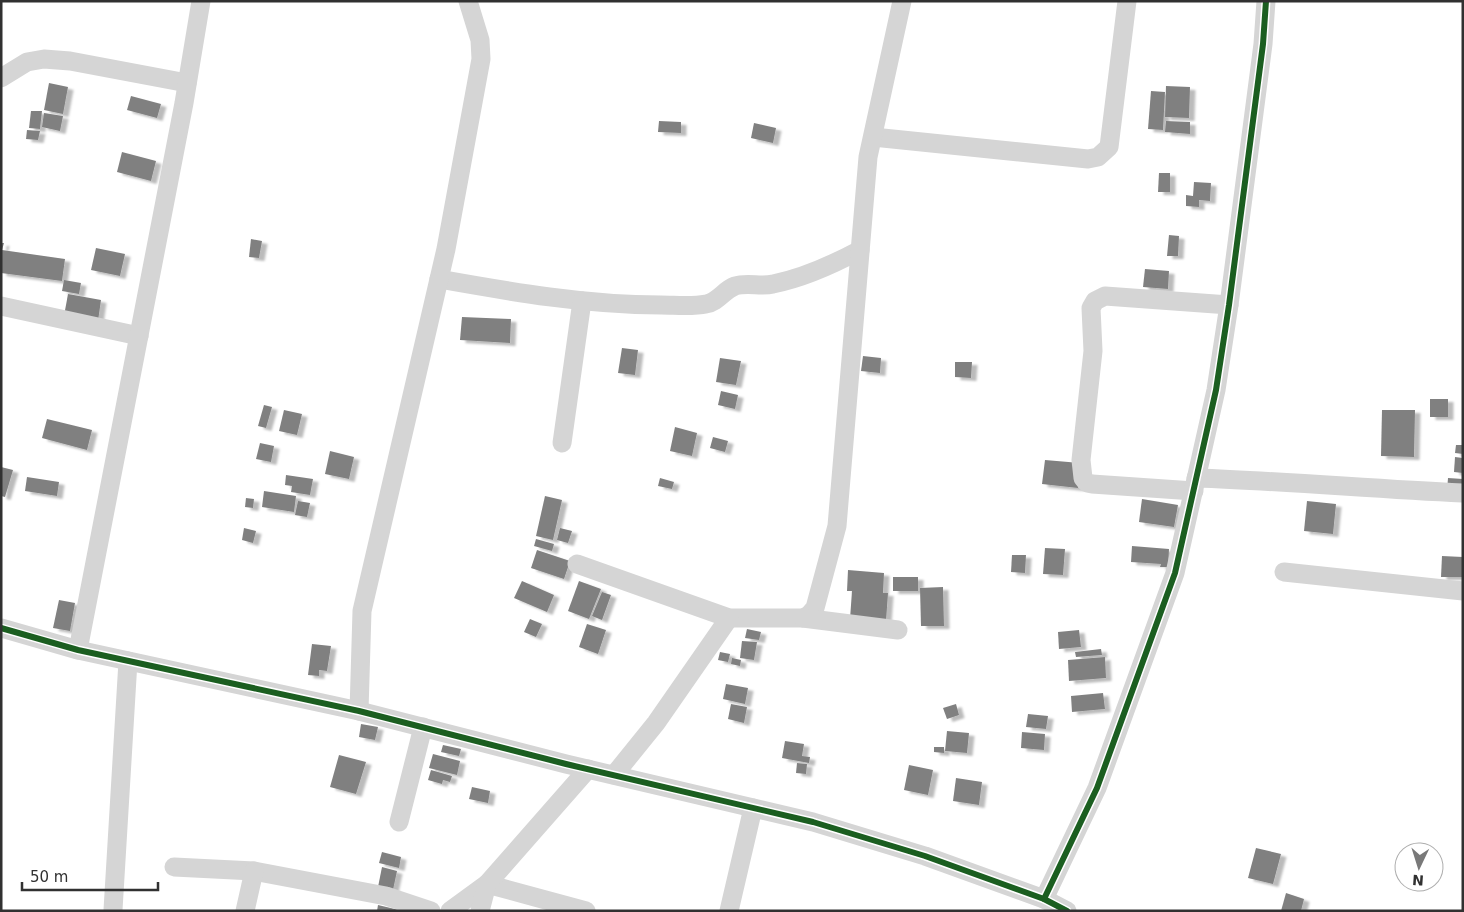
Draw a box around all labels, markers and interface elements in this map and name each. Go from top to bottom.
north arrow [1394,842,1444,892]
scale bar [22,860,159,892]
text: 50 m [30,868,68,886]
text: N [1412,872,1424,888]

